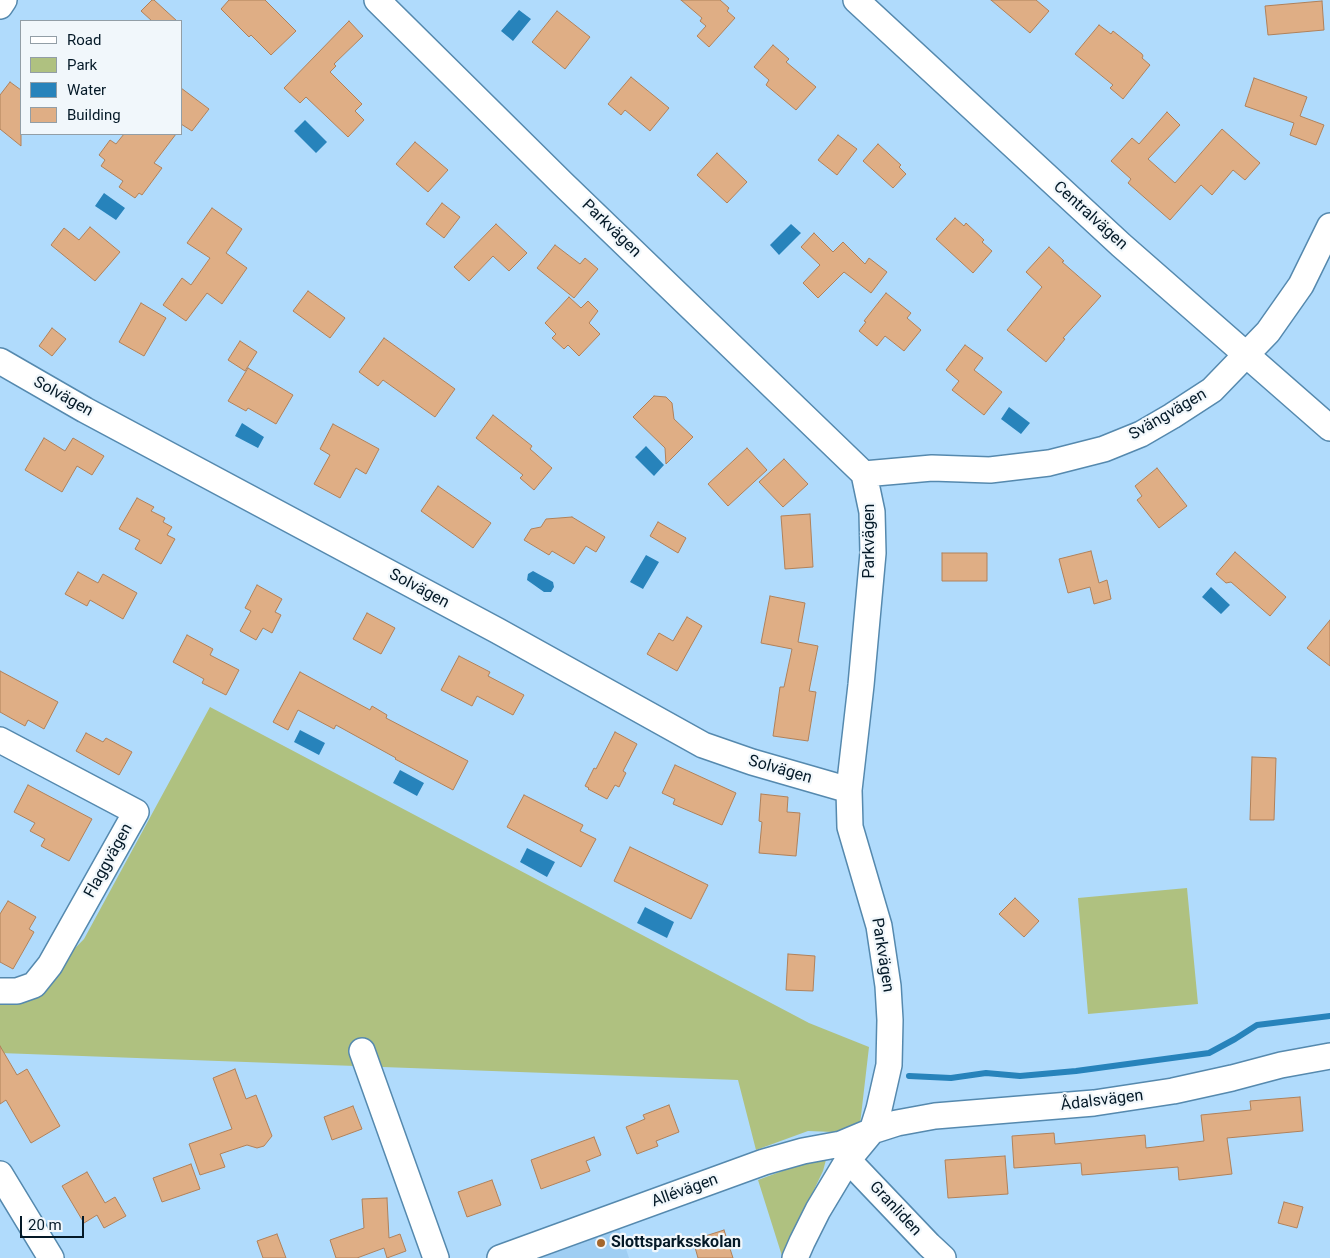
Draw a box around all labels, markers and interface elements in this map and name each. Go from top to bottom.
legend [20,20,182,135]
text: Road [67,31,101,49]
text: Park [67,56,97,74]
text: Water [67,81,106,99]
text: Building [67,106,121,124]
street label: Centralvägen [1049,178,1131,254]
street label: Parkvägen [577,196,645,262]
street label: Solvägen [30,373,96,421]
street label: Svängvägen [1126,385,1210,445]
street label: Parkvägen [860,504,880,578]
street label: Solvägen [386,565,452,613]
street label: Solvägen [746,752,814,788]
street label: Flaggvägen [81,820,137,902]
street label: Parkvägen [867,917,897,993]
street label: Ådalsvägen [1060,1086,1144,1116]
street label: Allévägen [649,1170,721,1212]
street label: Granliden [865,1178,925,1240]
scale bar [22,1206,86,1238]
text: 20 m [28,1216,62,1234]
place label: Slottsparksskolan [611,1233,741,1253]
marker: Slottsparksskolan [595,1237,607,1249]

